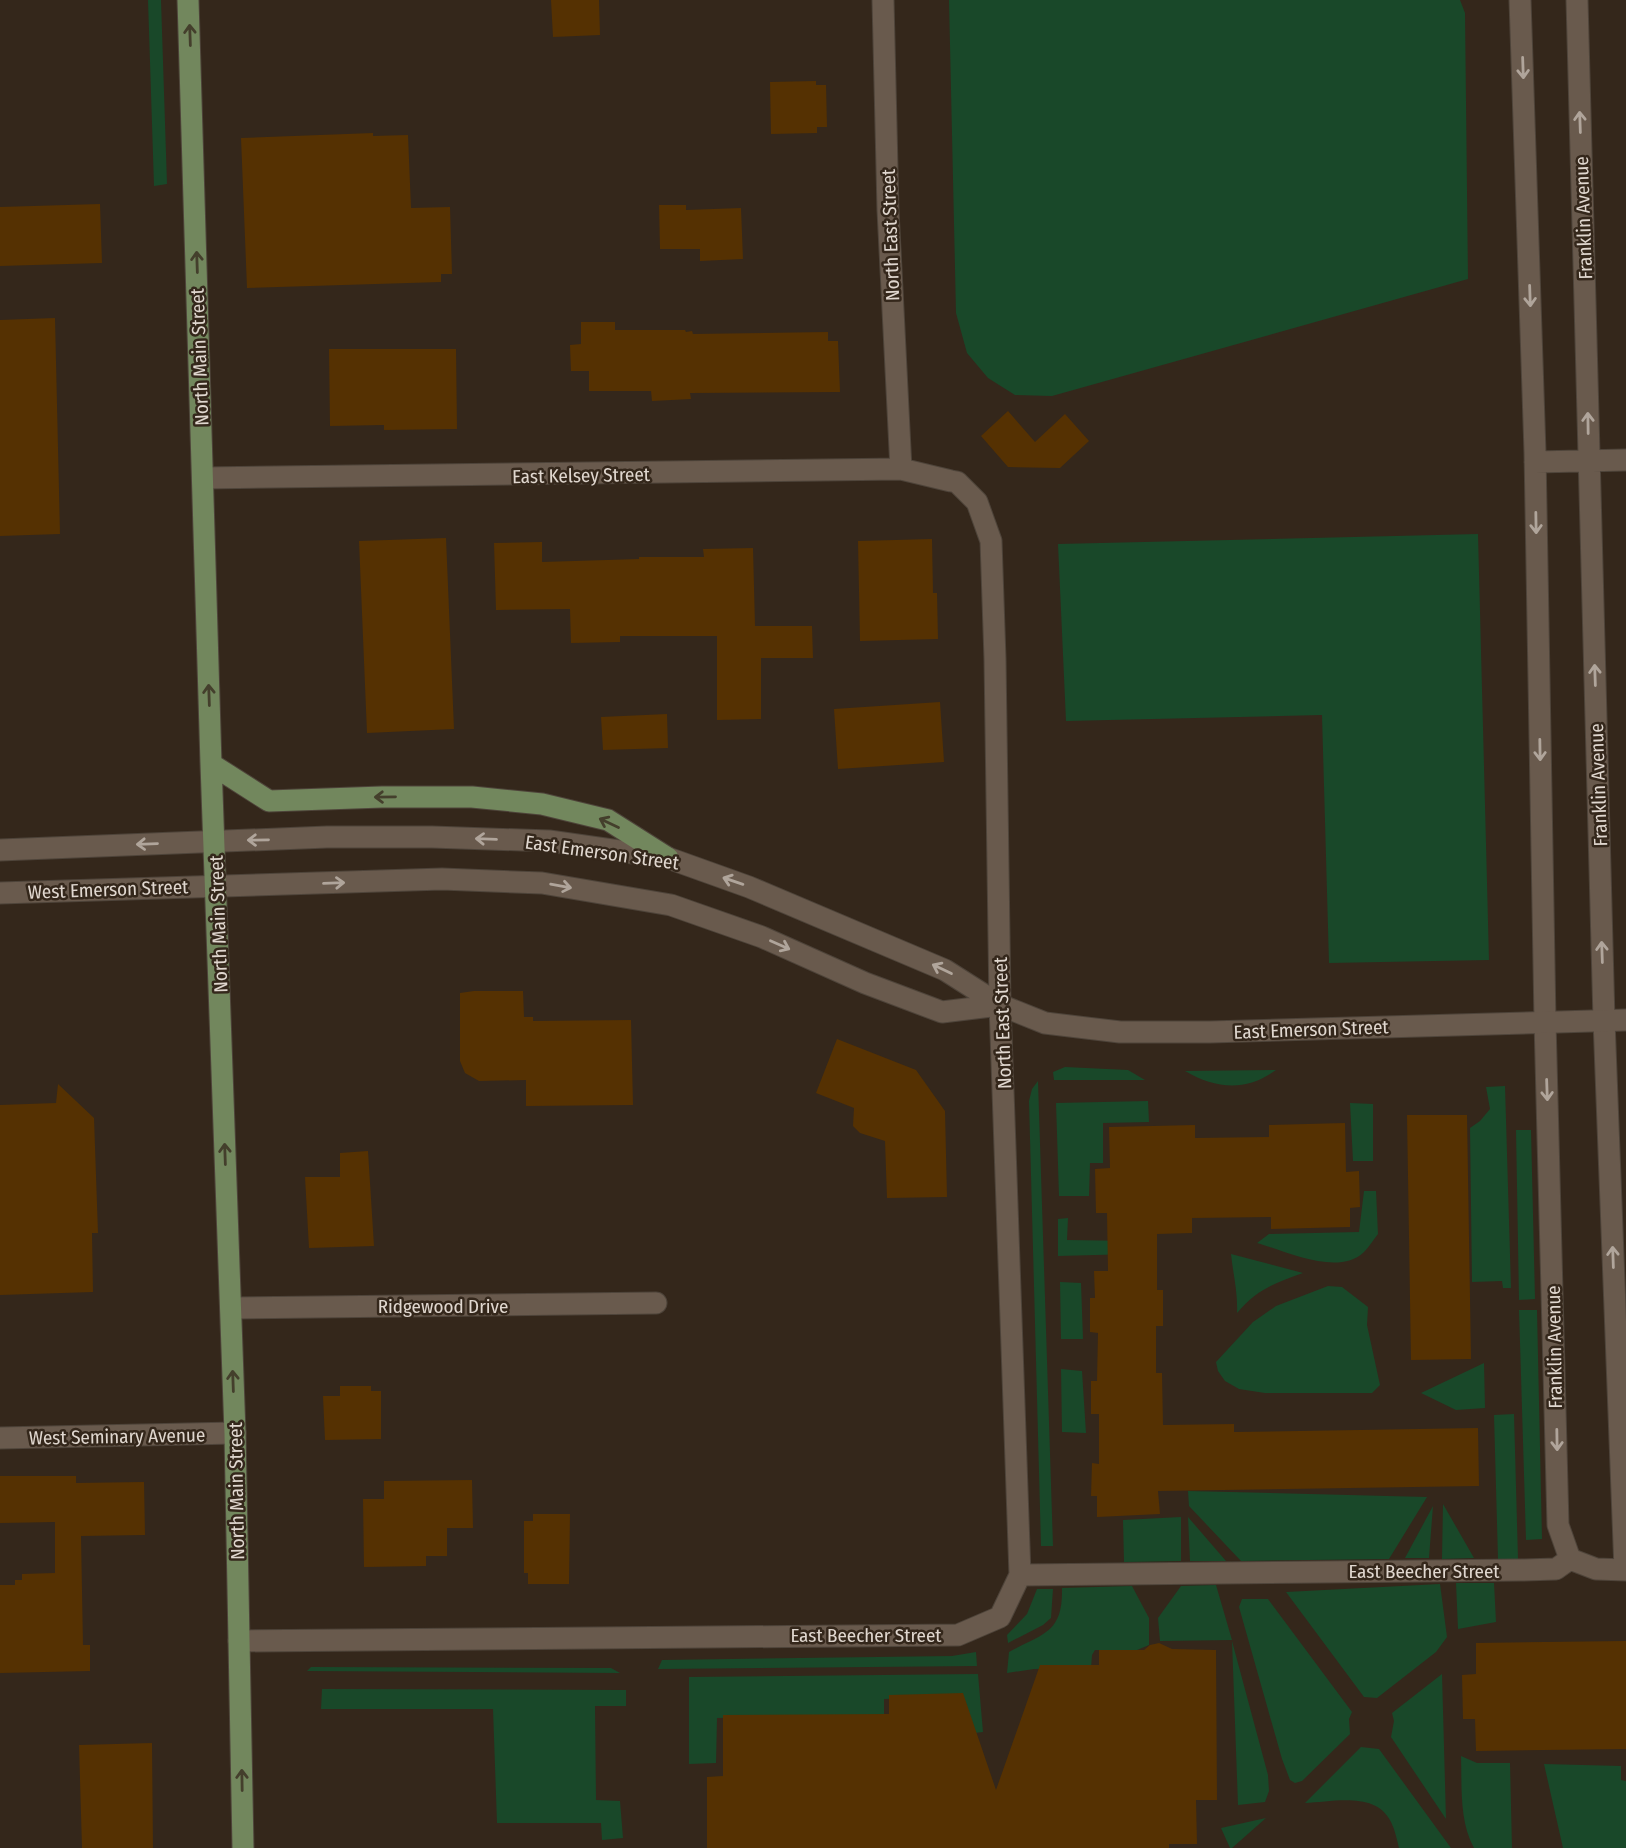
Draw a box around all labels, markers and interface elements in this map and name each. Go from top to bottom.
one-way arrow [183,24,196,47]
one-way arrow [1516,56,1529,79]
one-way arrow [1573,111,1587,134]
street label: Franklin Avenue [1570,156,1597,280]
street label: North East Street [877,168,904,301]
one-way arrow [190,251,203,274]
one-way arrow [1523,284,1536,307]
street label: North Main Street [186,287,213,426]
one-way arrow [1581,412,1595,435]
street label: East Kelsey Street [512,463,651,488]
one-way arrow [1529,511,1542,534]
one-way arrow [1588,664,1601,687]
one-way arrow [203,684,216,707]
street label: Franklin Avenue [1585,723,1612,847]
one-way arrow [1533,739,1547,762]
one-way arrow [374,790,397,804]
one-way arrow [599,816,620,829]
street label: East Emerson Street [524,830,681,875]
one-way arrow [474,832,497,845]
one-way arrow [247,833,270,846]
one-way arrow [136,837,159,851]
street label: North Main Street [205,854,232,993]
one-way arrow [722,874,744,886]
street label: West Emerson Street [27,875,189,904]
one-way arrow [322,877,345,890]
one-way arrow [549,880,572,893]
one-way arrow [768,939,790,952]
one-way arrow [1595,940,1609,963]
street label: North East Street [989,956,1016,1089]
one-way arrow [932,962,953,976]
street label: East Emerson Street [1233,1015,1390,1044]
one-way arrow [1540,1078,1553,1101]
one-way arrow [219,1142,232,1165]
one-way arrow [1606,1246,1619,1269]
street label: Franklin Avenue [1542,1285,1567,1409]
street label: Ridgewood Drive [378,1295,508,1318]
one-way arrow [226,1370,239,1393]
street label: North Main Street [224,1421,249,1560]
street label: West Seminary Avenue [29,1423,205,1450]
one-way arrow [1550,1428,1563,1451]
street label: East Beecher Street [1348,1560,1500,1583]
street label: East Beecher Street [790,1624,942,1647]
one-way arrow [235,1769,248,1792]

